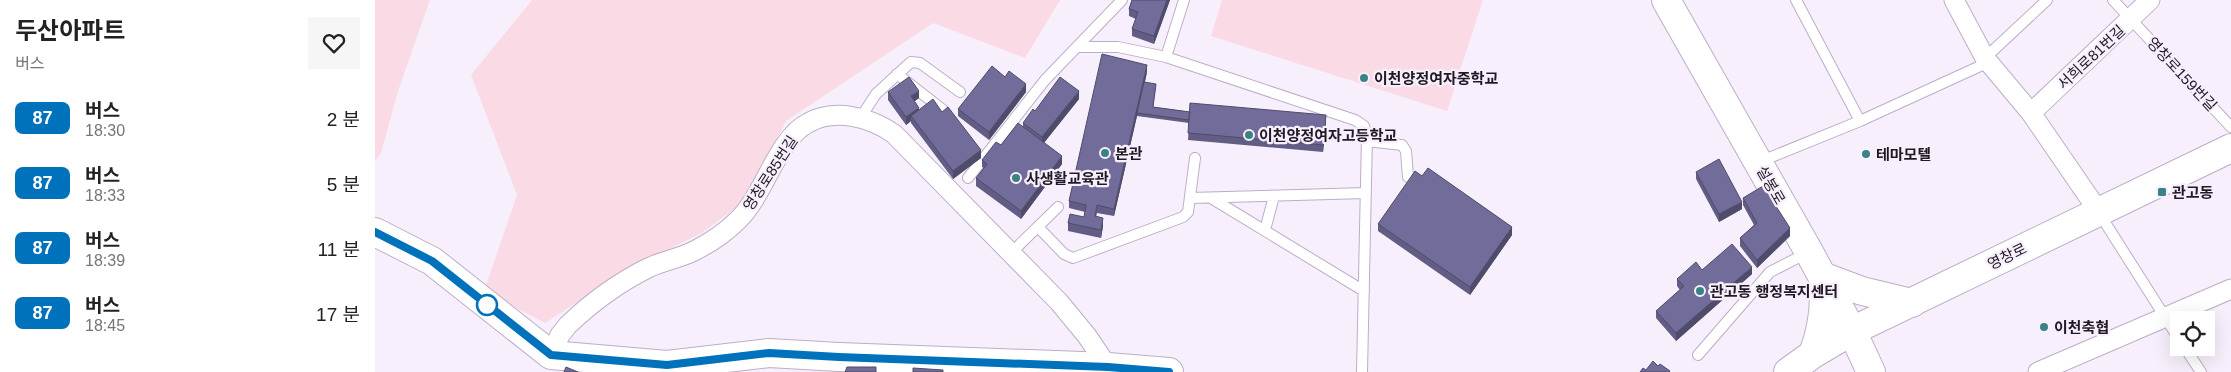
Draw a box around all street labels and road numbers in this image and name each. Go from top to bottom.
street label: 서희로81번길 [2054,22,2128,92]
street label: 영창로159번길 [2144,34,2220,114]
street label: 영창로85번길 [740,132,800,214]
street label: 설봉로 [1753,163,1789,207]
street label: 영창로 [1985,239,2029,273]

